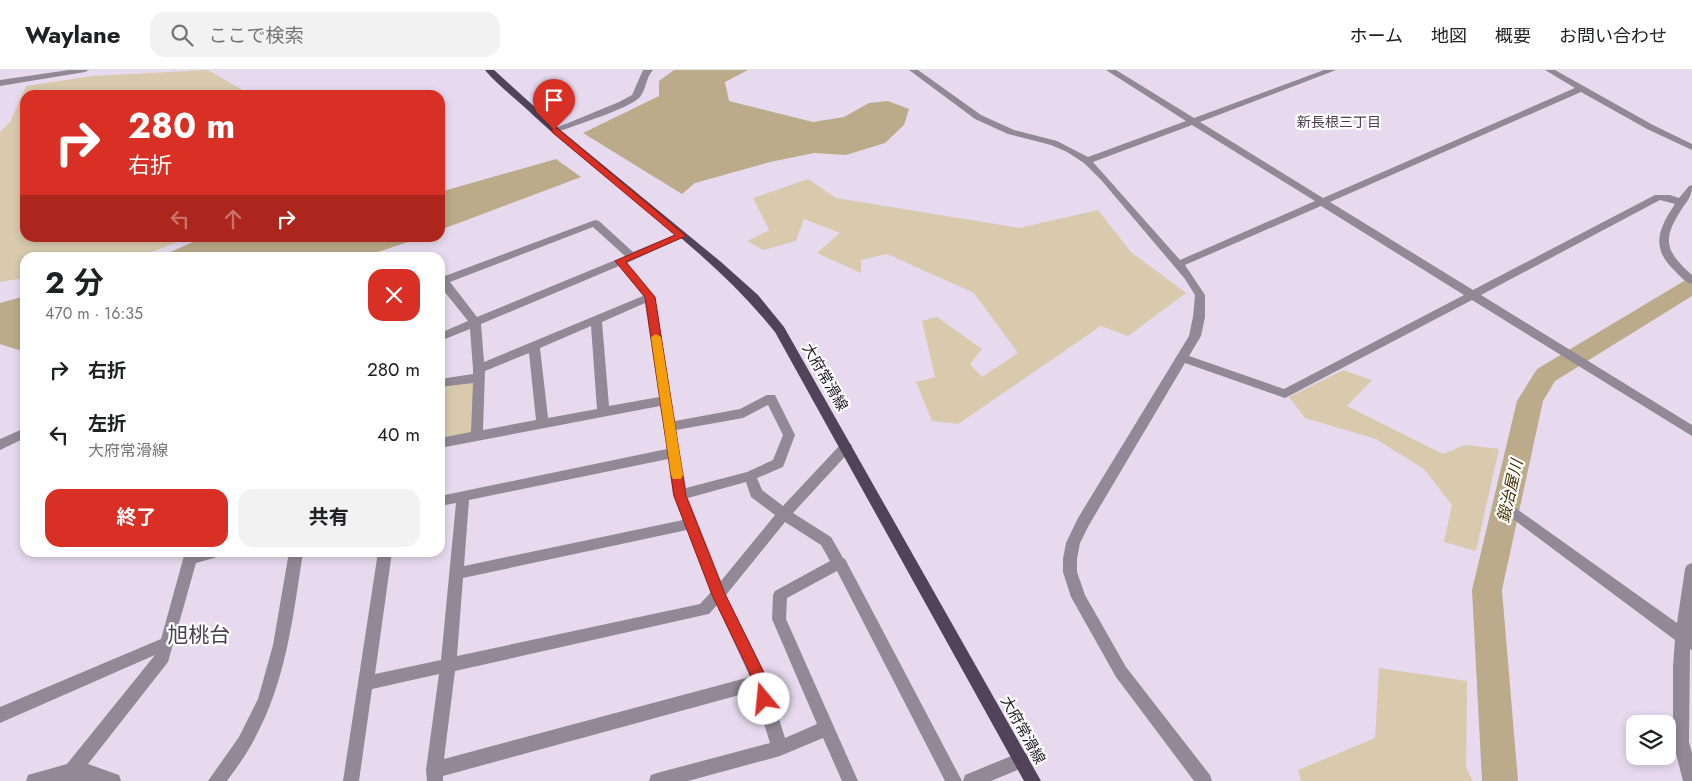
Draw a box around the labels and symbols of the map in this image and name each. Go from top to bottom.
pin [533,79,575,130]
district label: 新長根三丁目 [1297,112,1381,132]
street label: 大府常滑線 [797,339,853,415]
water label: 鍛治屋川 [1492,455,1529,525]
district label: 旭桃台 [168,620,231,650]
position arrow [737,672,789,724]
street label: 大府常滑線 [995,692,1051,768]

